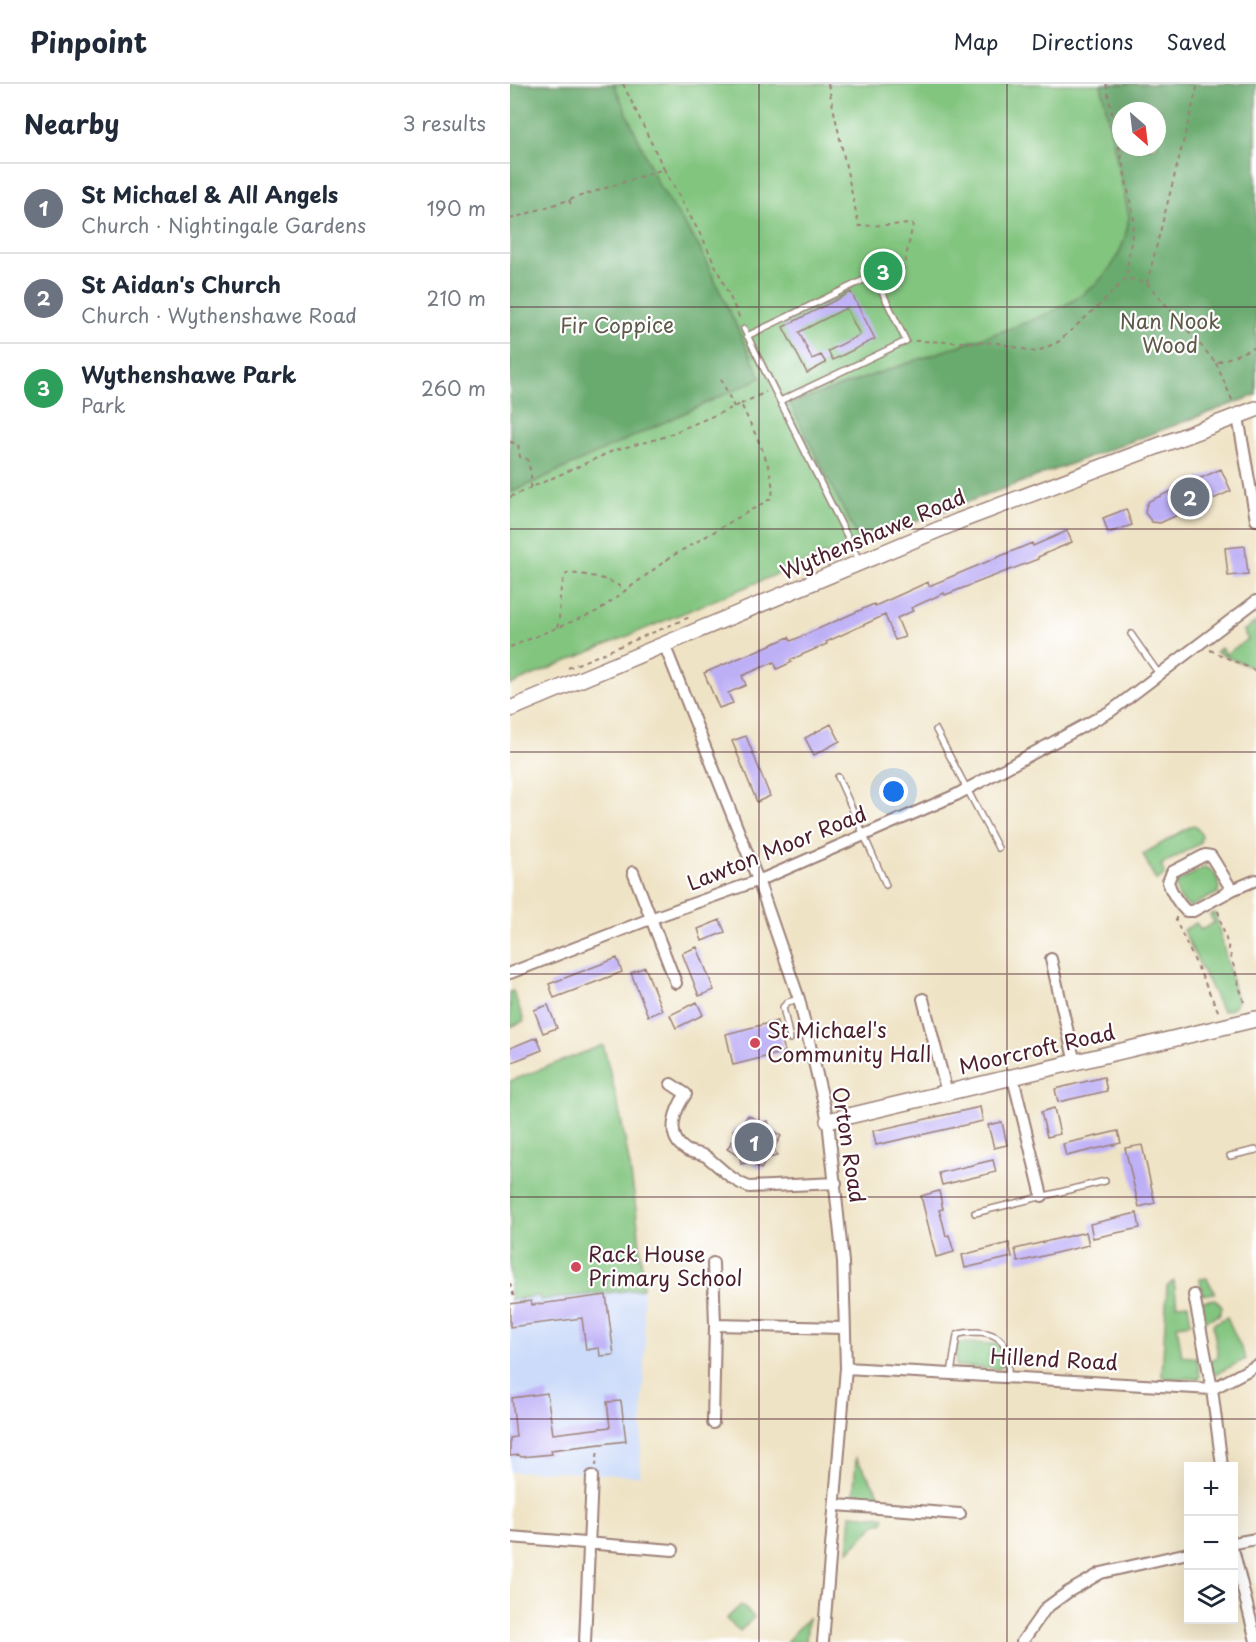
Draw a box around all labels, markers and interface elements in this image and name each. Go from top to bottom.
text: Pinpoint [30,20,147,63]
text: Map [953,25,998,57]
text: Directions [1031,25,1133,57]
text: Saved [1166,25,1226,57]
north arrow [1112,102,1166,156]
text: Nearby [24,104,119,143]
text: 3 results [403,108,486,138]
text: St Michael & All Angels [81,177,338,210]
text: 1 [39,193,48,223]
text: 190 m [427,193,486,223]
text: Church · Nightingale Gardens [81,210,366,240]
pin: 3 [864,248,902,294]
text: St Aidan's Church [81,267,281,300]
text: 2 [36,283,51,313]
text: 210 m [427,283,486,313]
text: Church · Wythenshawe Road [81,300,357,330]
park label: Nan Nook Wood [1120,304,1220,360]
park label: Fir Coppice [560,308,674,340]
text: Wythenshawe Park [81,357,296,390]
text: 3 [37,373,50,403]
text: 260 m [421,373,486,403]
text: Park [81,390,126,420]
pin: 2 [1170,474,1210,520]
street label: Wythenshawe Road [774,480,970,587]
your location [879,777,908,806]
street label: Lawton Moor Road [682,797,871,898]
place label: St Michael's Community Hall [767,1013,931,1069]
street label: Moorcroft Road [955,1015,1118,1082]
marker: St Michael's Community Hall [748,1036,762,1050]
street label: Orton Road [825,1084,875,1205]
pin: 1 [734,1120,774,1164]
place label: Rack House Primary School [588,1237,743,1293]
marker: Rack House Primary School [569,1260,583,1274]
street label: Hillend Road [989,1339,1119,1377]
map controls [1184,1462,1238,1624]
button: + [1184,1462,1238,1516]
button: − [1184,1516,1238,1570]
button: layers [1184,1570,1238,1624]

